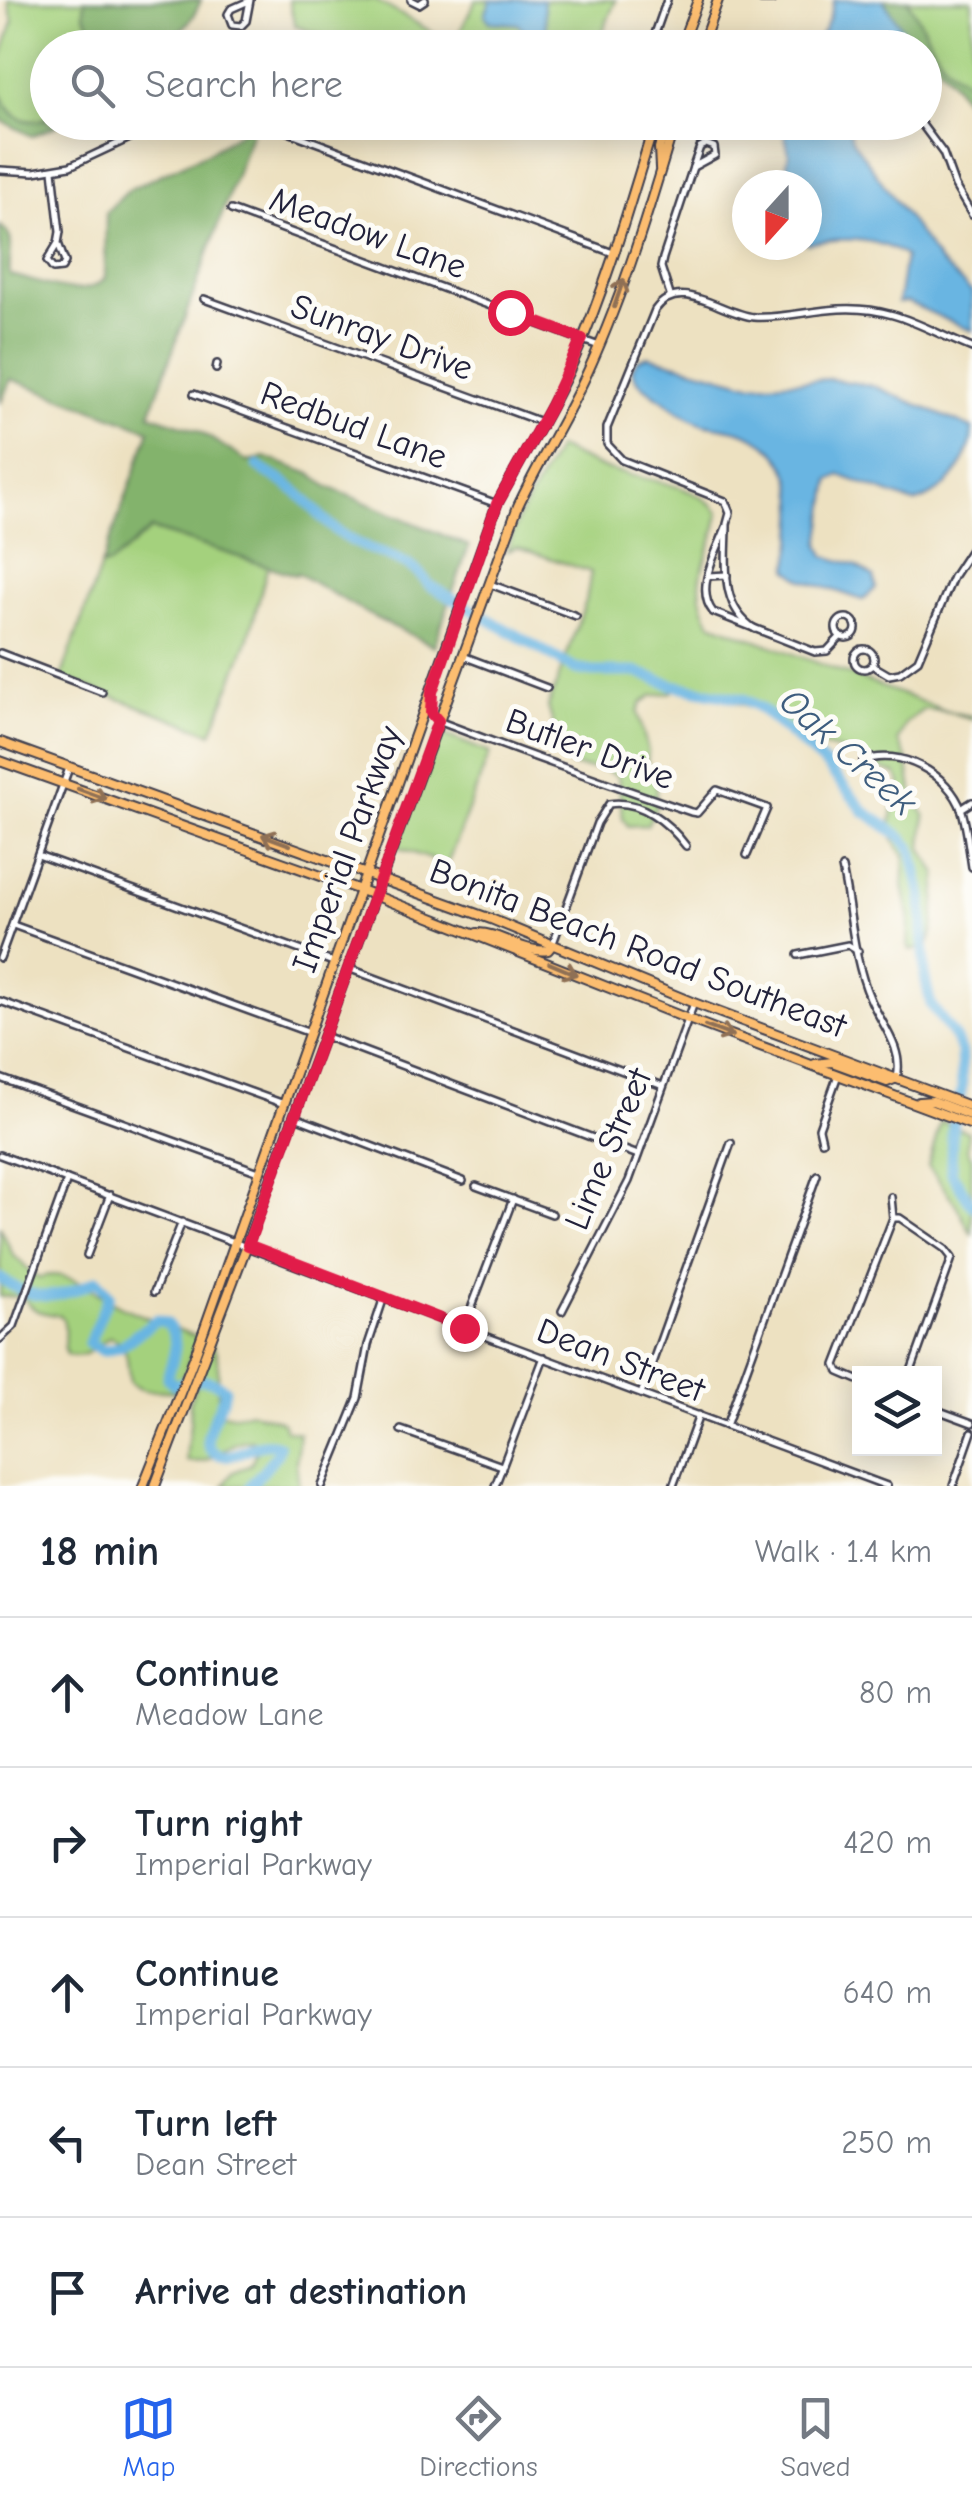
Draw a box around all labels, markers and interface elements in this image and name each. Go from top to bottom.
search box [30,30,942,140]
icon: search [65,58,120,113]
text: Search here [145,63,343,107]
north arrow [732,170,822,260]
street label: Meadow Lane [264,178,472,288]
one-way arrow [612,278,630,310]
street label: Sunray Drive [285,285,479,389]
route start [488,290,534,336]
street label: Redbud Lane [255,372,453,478]
water label: Oak Creek [771,679,926,825]
street label: Butler Drive [500,700,680,798]
street label: Imperial Parkway [283,720,411,978]
one-way arrow [75,786,106,804]
one-way arrow [262,830,293,848]
street label: Bonita Beach Road Southeast [424,850,853,1047]
one-way arrow [547,961,578,979]
one-way arrow [703,1023,734,1041]
street label: Lime Street [556,1061,661,1236]
route end [442,1306,488,1352]
street label: Dean Street [531,1309,712,1411]
map controls [852,1366,942,1456]
button: layers [852,1366,942,1456]
text: 18 min [40,1527,159,1576]
text: Walk · 1.4 km [755,1533,932,1570]
text: Continue [135,1652,279,1696]
icon: ahead [40,1665,95,1720]
text: 80 m [859,1674,932,1711]
text: Meadow Lane [135,1696,324,1733]
text: Turn right [135,1802,302,1846]
icon: right [40,1815,95,1870]
text: 420 m [843,1824,932,1861]
text: Imperial Parkway [135,1846,372,1883]
text: Continue [135,1952,279,1996]
icon: ahead [40,1965,95,2020]
text: 640 m [843,1974,932,2011]
text: Imperial Parkway [135,1996,372,2033]
text: Turn left [135,2102,276,2146]
icon: left [40,2115,95,2170]
text: 250 m [841,2124,932,2161]
text: Dean Street [135,2146,296,2183]
icon: arrive [40,2265,95,2320]
text: Arrive at destination [135,2270,467,2314]
tab: Map [121,2391,176,2483]
tab: Directions [419,2391,538,2483]
tab: Saved [781,2391,851,2483]

